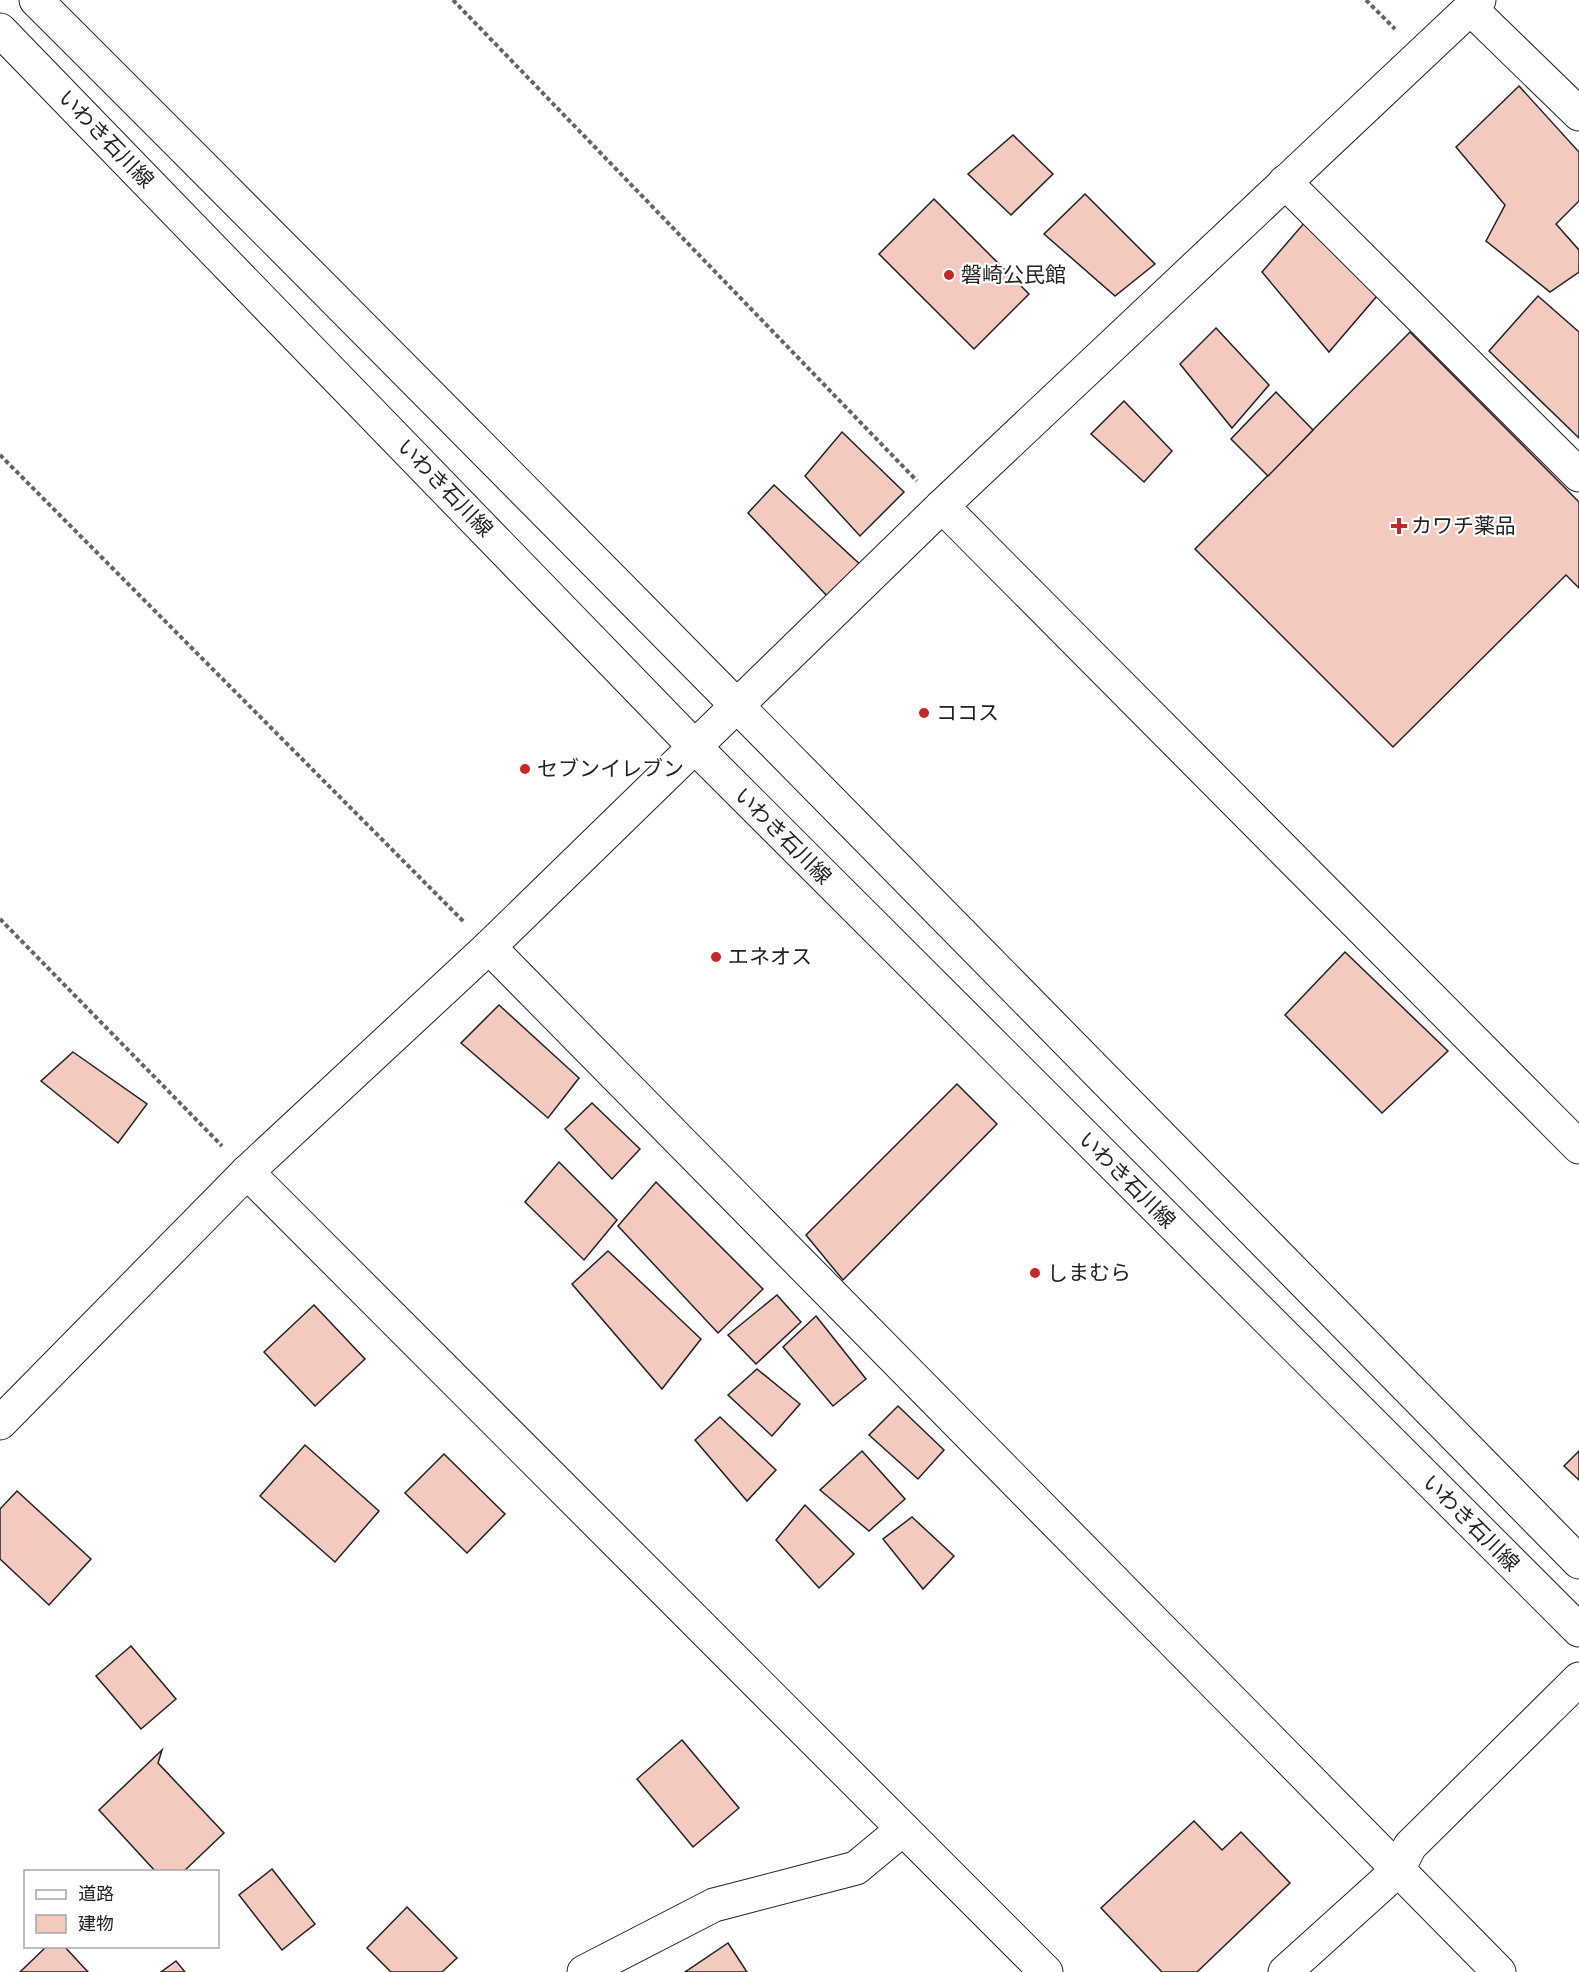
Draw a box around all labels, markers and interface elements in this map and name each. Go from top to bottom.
street label: いわき石川線 [54,85,159,193]
place label: 磐崎公民館 [961,262,1066,287]
marker: 磐崎公民館 [942,268,956,282]
street label: いわき石川線 [393,434,498,542]
place label: カワチ薬品 [1411,513,1516,538]
marker: カワチ薬品 [1392,519,1406,533]
place label: ココス [936,700,999,725]
marker: ココス [917,706,931,720]
place label: セブンイレブン [537,756,684,781]
marker: セブンイレブン [518,762,532,776]
street label: いわき石川線 [730,782,837,889]
place label: エネオス [728,944,812,969]
marker: エネオス [709,950,723,964]
street label: いわき石川線 [1074,1126,1181,1233]
place label: しまむら [1047,1260,1131,1285]
marker: しまむら [1028,1266,1042,1280]
street label: いわき石川線 [1418,1469,1525,1576]
legend [24,1870,219,1948]
text: 道路 [78,1883,114,1904]
text: 建物 [78,1913,114,1934]

